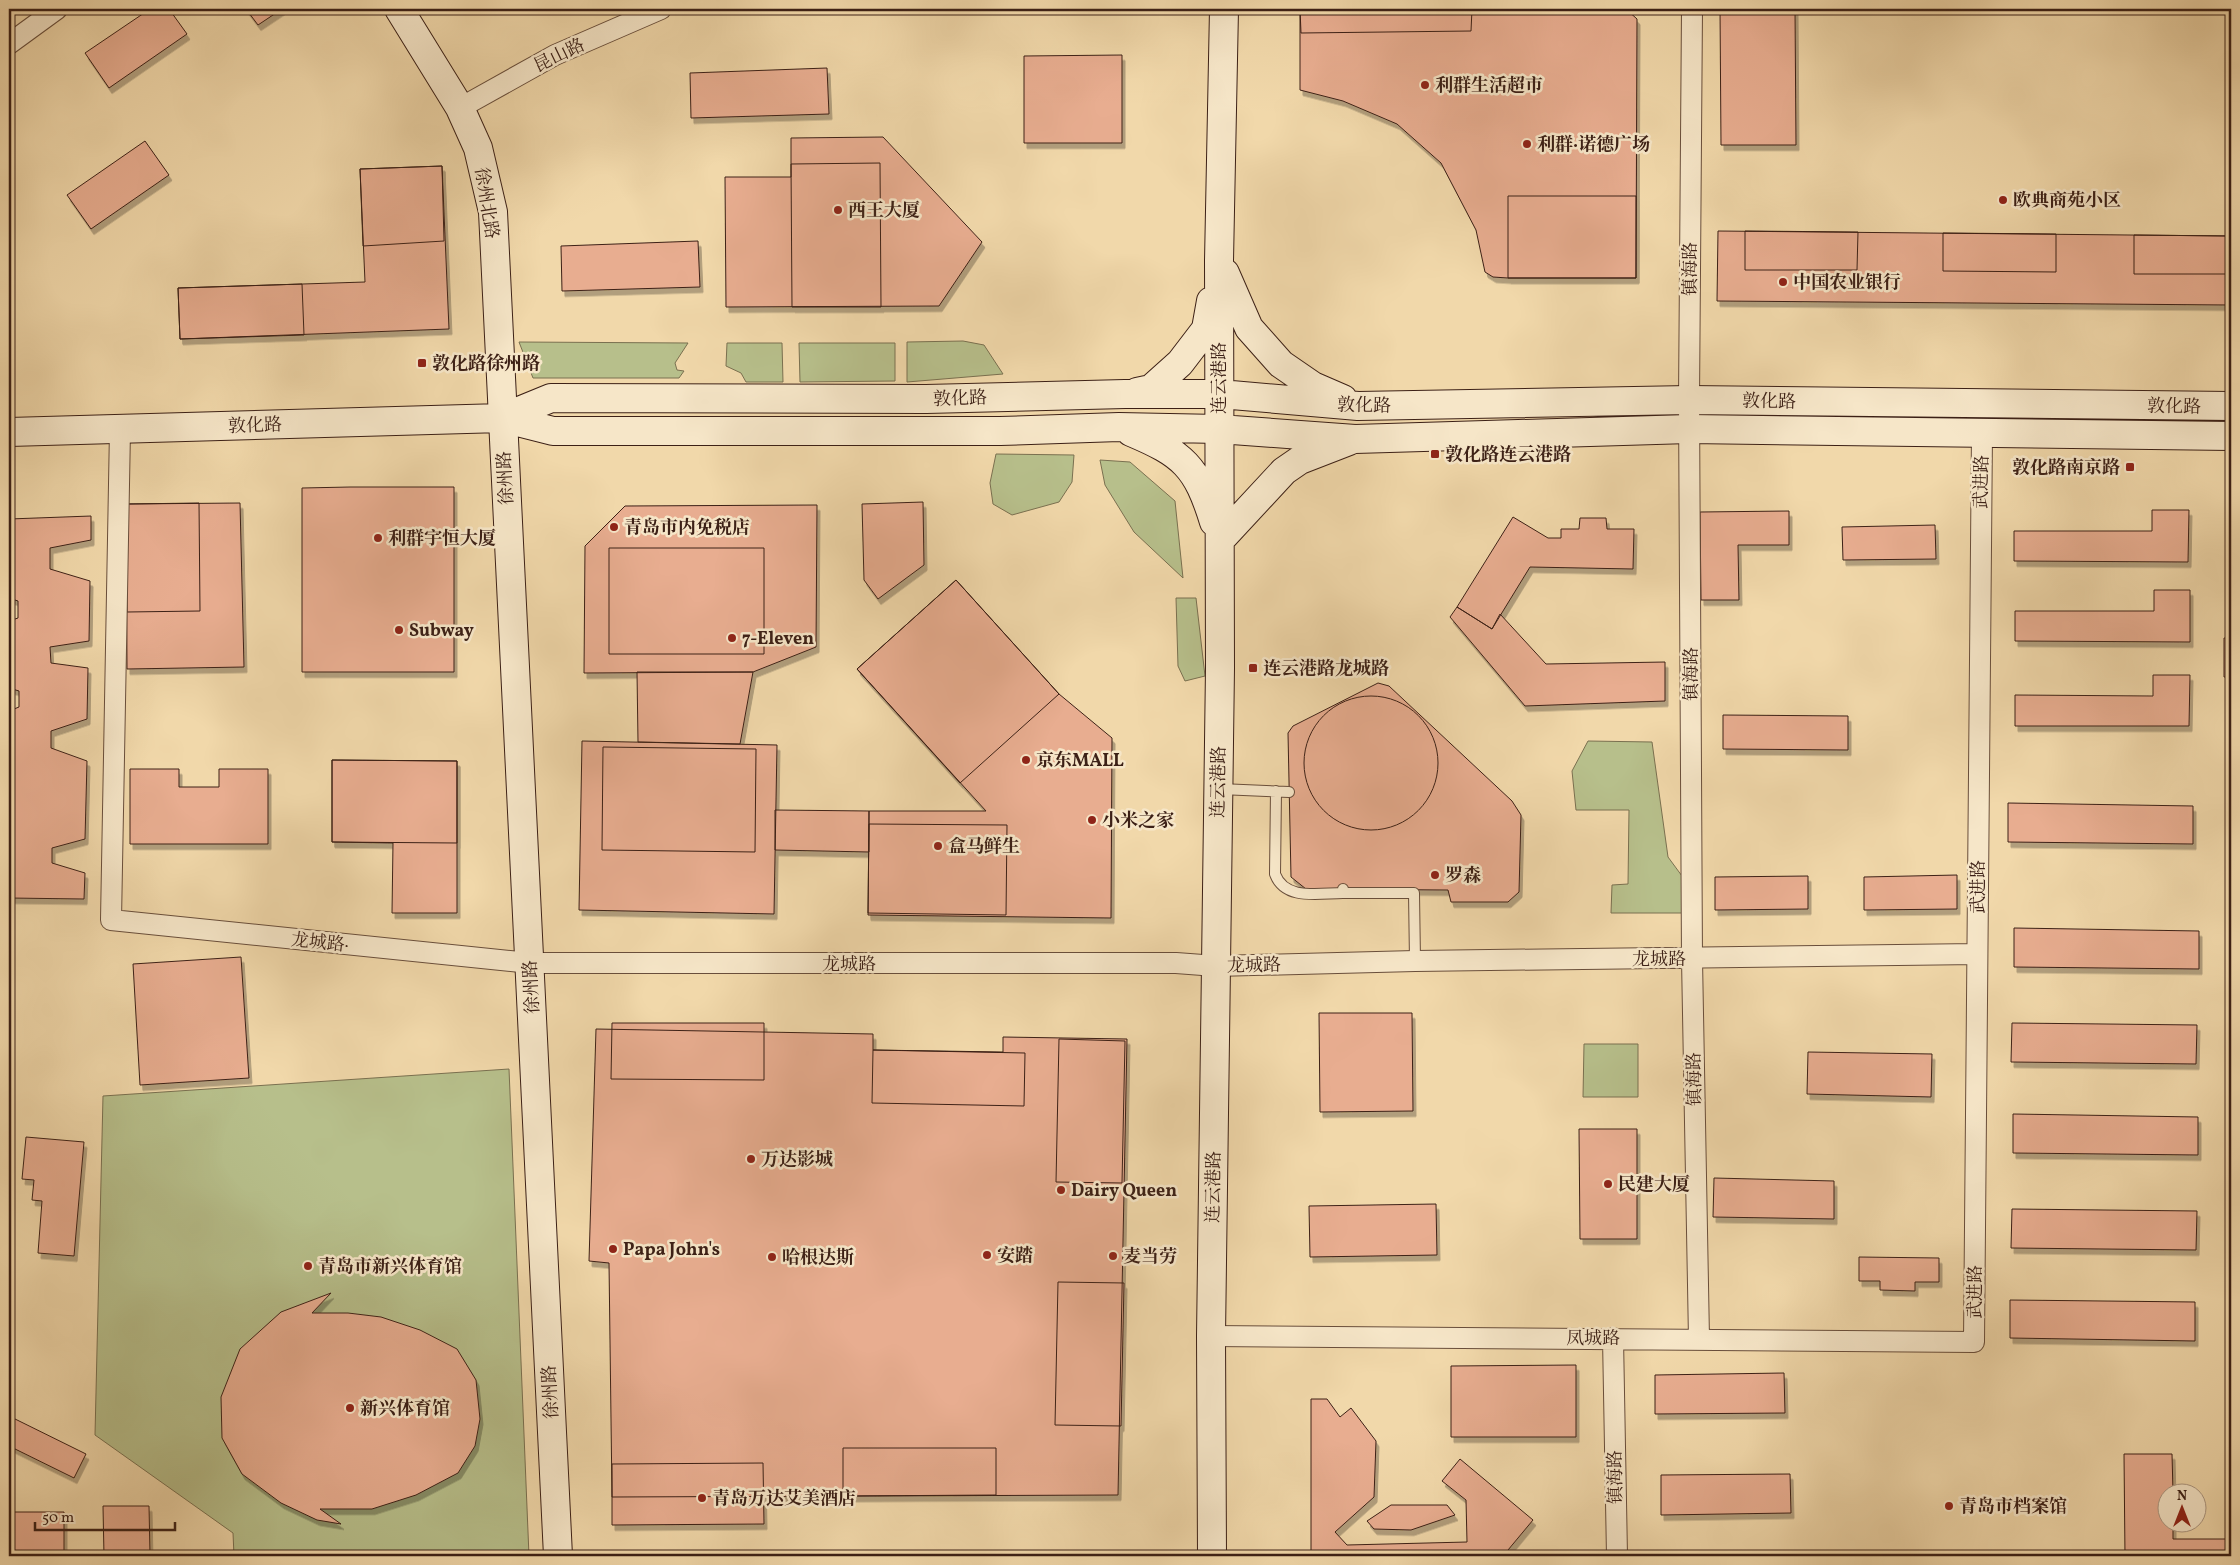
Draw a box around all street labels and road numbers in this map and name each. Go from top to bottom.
street label: 昆山路 [530,33,589,79]
street label: 徐州北路 [468,166,503,241]
street label: 镇海路 [1679,242,1704,296]
street label: 连云港路 [1208,342,1233,414]
street label: 敦化路 [933,386,987,413]
street label: 敦化路 [1742,390,1796,415]
street label: 敦化路 [1337,394,1391,419]
street label: 敦化路 [2147,395,2201,420]
street label: 敦化路 [228,413,282,440]
street label: 徐州路 [493,450,520,506]
street label: 武进路 [1970,455,1995,509]
street label: 镇海路 [1680,647,1705,701]
street label: 连云港路 [1206,746,1233,818]
street label: 武进路 [1967,860,1992,914]
street label: 龙城路· [290,928,350,959]
street label: 龙城路 [1632,948,1686,973]
street label: 龙城路 [822,953,876,978]
street label: 龙城路 [1227,954,1281,979]
street label: 徐州路 [519,959,546,1015]
street label: 镇海路 [1683,1052,1708,1106]
street label: 连云港路 [1201,1151,1228,1223]
street label: 武进路 [1964,1265,1989,1319]
street label: 凤城路 [1566,1327,1620,1352]
street label: 徐州路 [538,1364,565,1420]
street label: 镇海路 [1604,1450,1629,1504]

